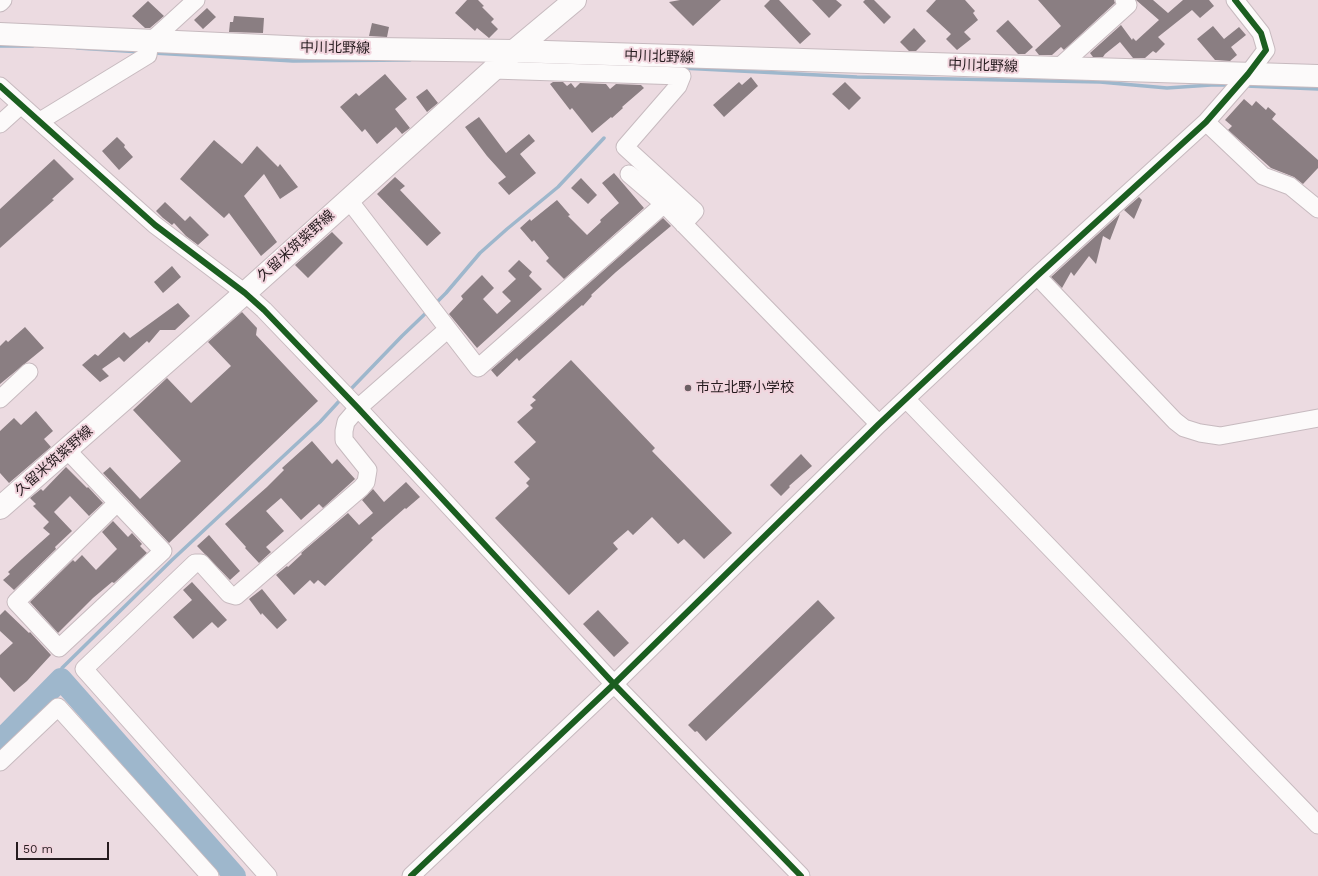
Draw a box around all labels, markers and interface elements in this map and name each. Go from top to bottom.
street label: 中川北野線 [300,39,370,57]
street label: 中川北野線 [624,47,694,67]
street label: 中川北野線 [948,56,1018,76]
street label: 久留米筑紫野線 [254,207,338,285]
place label: 市立北野小学校 [696,380,794,396]
marker: 市立北野小学校 [683,383,693,393]
street label: 久留米筑紫野線 [12,423,96,499]
scale bar [18,834,111,860]
text: 50 m [23,842,53,856]

